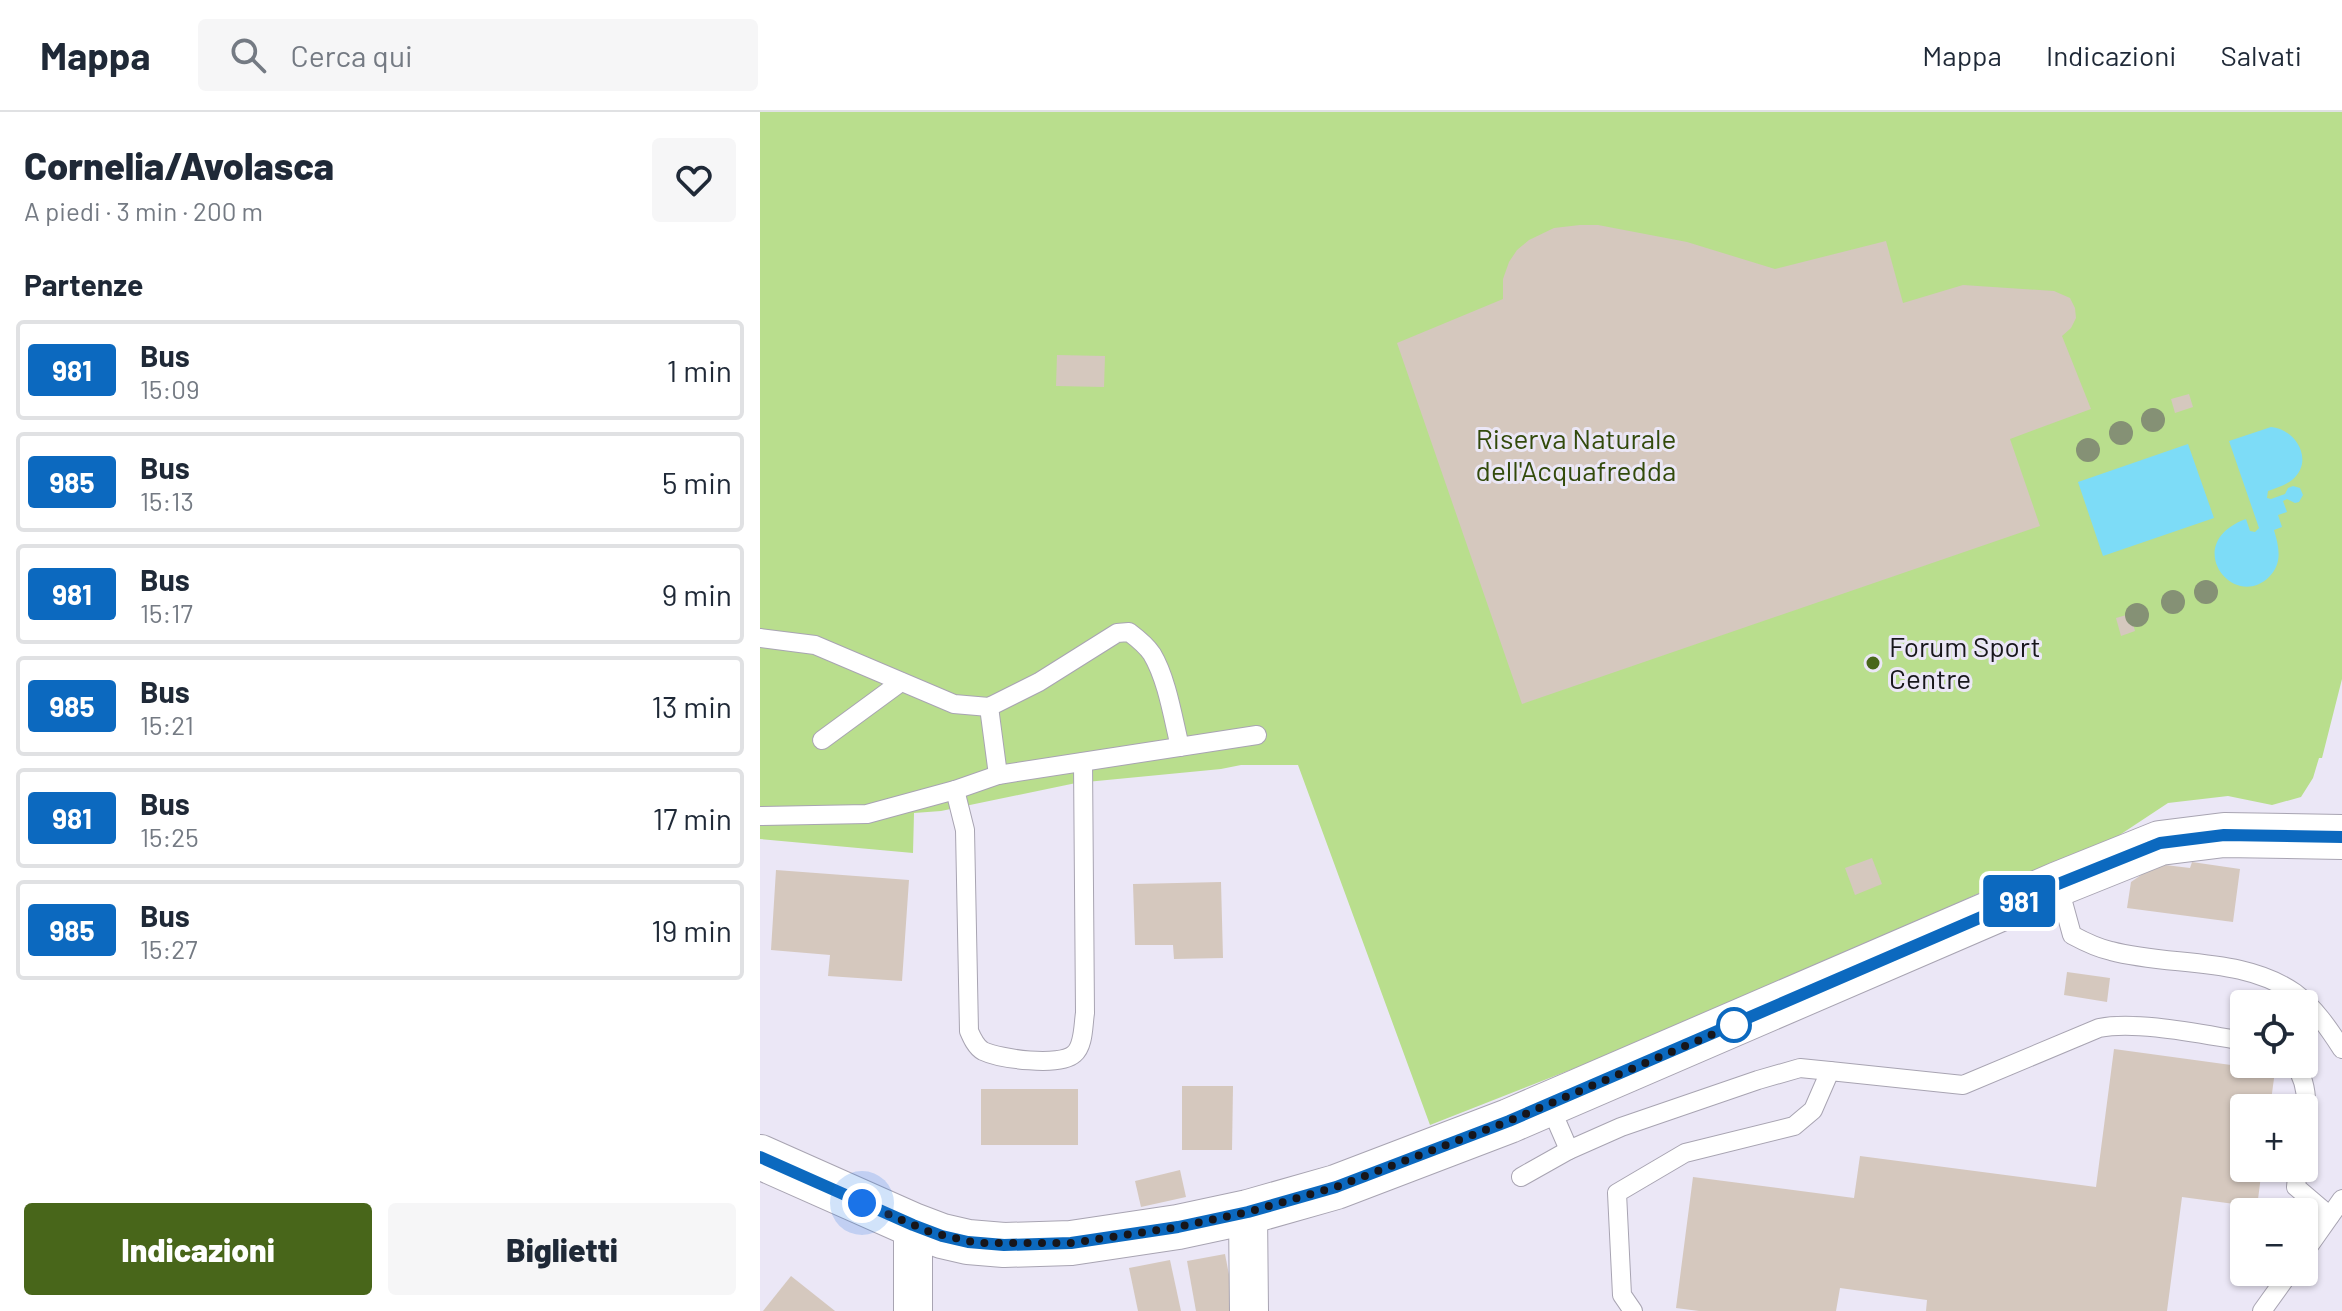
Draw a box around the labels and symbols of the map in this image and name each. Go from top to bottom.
park label: Riserva Naturale dell'Acquafredda [1476,421,1676,487]
place label: Forum Sport Centre [1889,629,2041,695]
marker: Forum Sport Centre [1864,654,1882,672]
line badge: 981 [1973,875,2065,927]
unlabelled marker [1717,1008,1751,1042]
your location [842,1183,882,1223]

